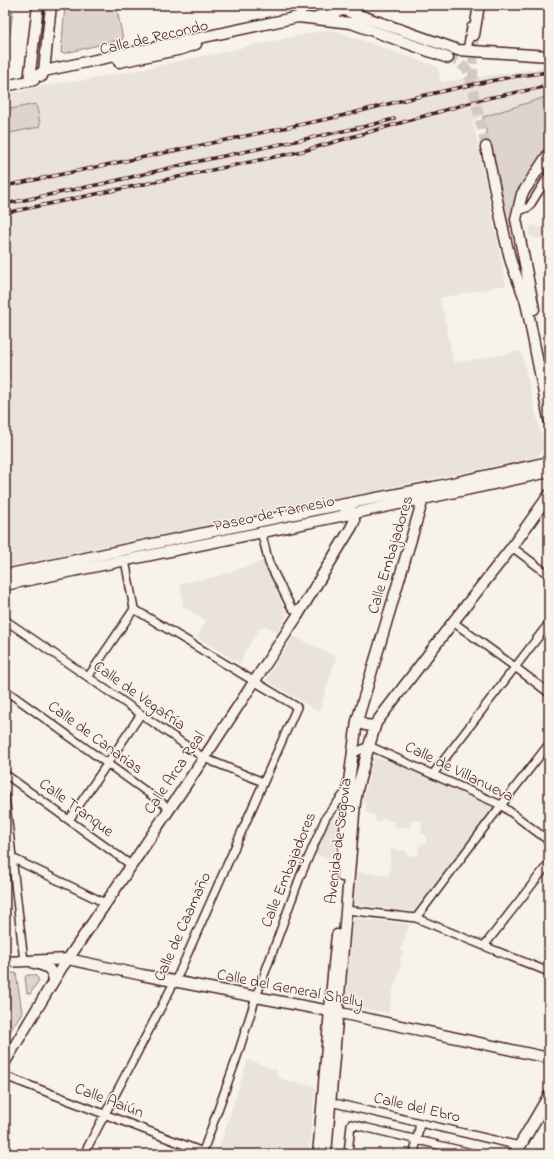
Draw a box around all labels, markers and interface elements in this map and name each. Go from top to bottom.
street label: Calle de Recondo [97,14,211,62]
street label: Paseo de Farnesio [211,489,337,539]
street label: Calle Embajadores [362,493,420,617]
street label: Calle de Vegafría [88,655,190,737]
street label: Calle de Canarias [42,695,148,781]
street label: Calle Arca Real [138,726,212,819]
street label: Calle de Villanueva [401,735,517,809]
street label: Calle Tranque [34,773,119,844]
street label: Avenida de Segovia [319,777,359,905]
street label: Calle Embajadores [255,809,323,931]
street label: Calle de Caamaño [148,868,218,986]
street label: Calle del General Shelly [215,963,365,1015]
street label: Calle Aaiún [71,1077,147,1125]
street label: Calle del Ebro [371,1086,463,1130]

